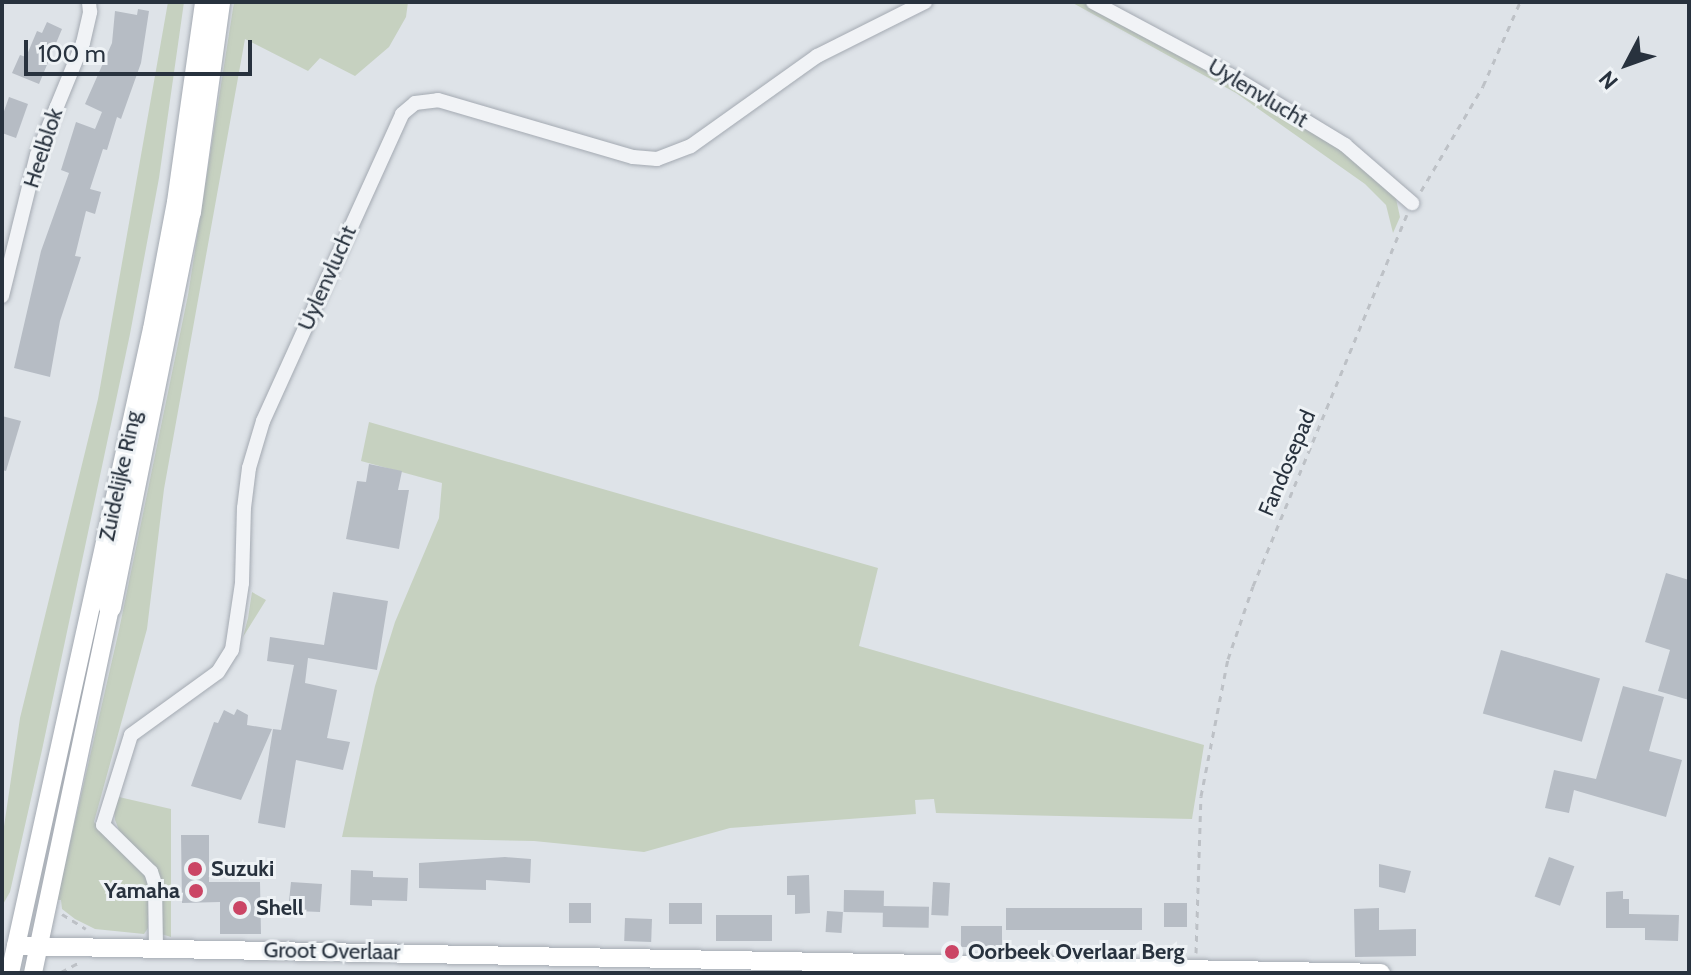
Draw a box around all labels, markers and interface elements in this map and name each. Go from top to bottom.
scale bar [28,24,256,74]
north arrow [1587,24,1667,104]
text: 100 m [38,39,106,68]
street label: Uylenvlucht [1203,53,1313,133]
text: N [1593,65,1624,95]
street label: Heelblok [18,105,68,191]
street label: Uylenvlucht [292,221,362,335]
street label: Fandosepad [1253,406,1321,520]
street label: Zuidelijke Ring [93,409,147,543]
place label: Suzuki [211,856,274,882]
marker: Suzuki [186,860,204,878]
place label: Yamaha [104,878,180,904]
marker: Yamaha [187,882,205,900]
place label: Shell [256,895,304,921]
marker: Shell [231,899,249,917]
street label: Groot Overlaar [263,937,401,965]
place label: Oorbeek Overlaar Berg [968,939,1184,965]
marker: Oorbeek Overlaar Berg [943,943,961,961]

